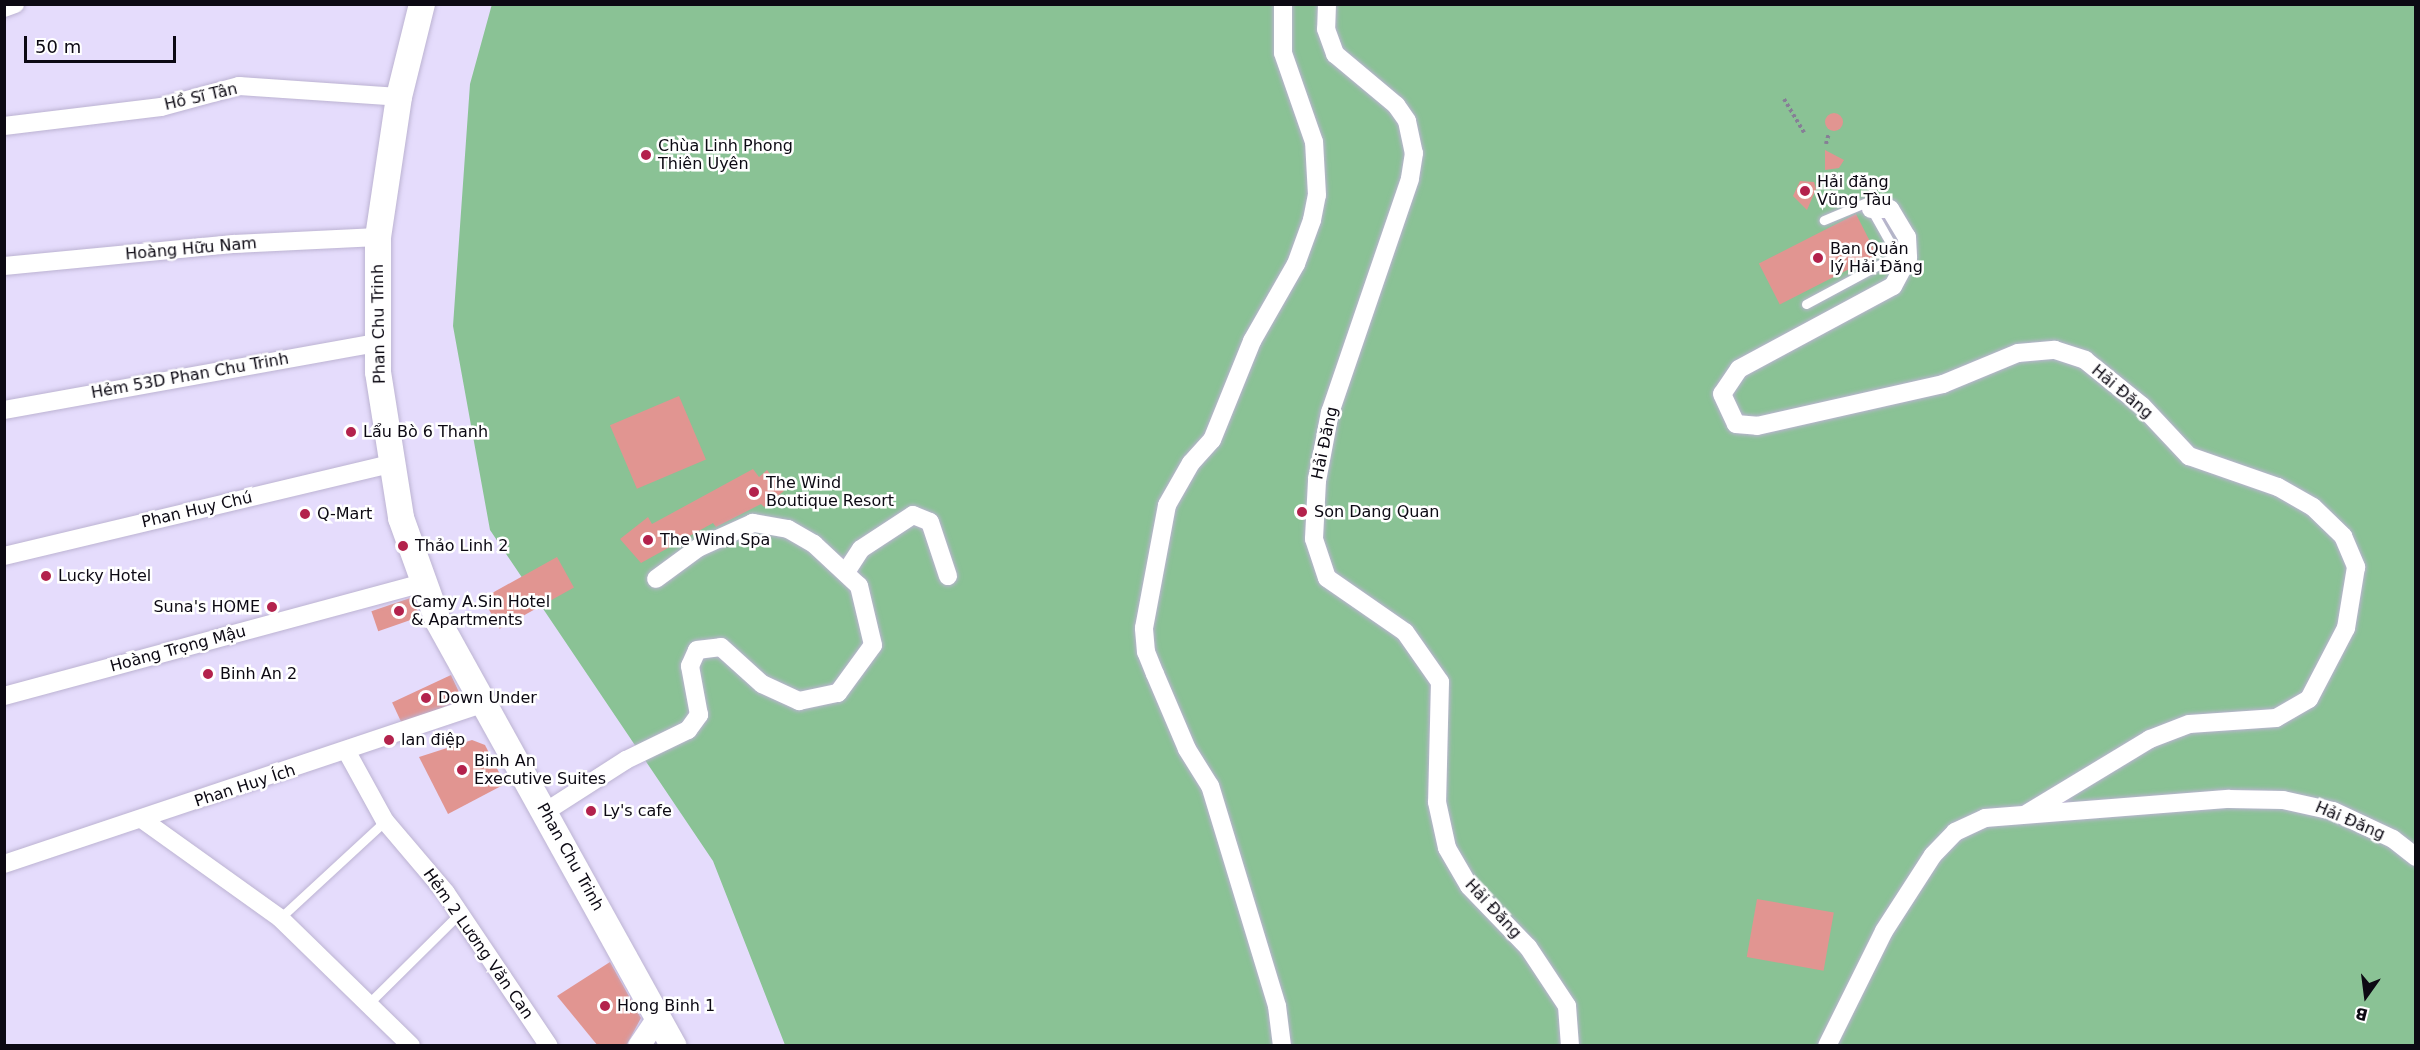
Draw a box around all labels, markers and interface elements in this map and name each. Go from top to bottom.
scale bar [27,24,178,62]
text: 50 m [35,36,81,57]
street label: Hồ Sĩ Tân [163,79,239,115]
place label: Chùa Linh Phong Thiên Uyên [658,136,793,174]
marker: Chùa Linh Phong Thiên Uyên [639,148,653,162]
place label: Hải đăng Vũng Tàu [1817,172,1891,210]
marker: Hải đăng Vũng Tàu [1798,184,1812,198]
street label: Hoàng Hữu Nam [125,234,257,264]
place label: Ban Quản lý Hải Đăng [1830,239,1923,277]
marker: Ban Quản lý Hải Đăng [1811,251,1825,265]
street label: Phan Chu Trinh [368,264,390,384]
street label: Hẻm 53D Phan Chu Trinh [90,349,290,403]
street label: Hải Đăng [2088,361,2156,423]
street label: Hải Đăng [1308,405,1342,481]
place label: Lẩu Bò 6 Thanh [363,422,488,442]
marker: Lẩu Bò 6 Thanh [344,425,358,439]
place label: The Wind Boutique Resort [766,473,894,511]
marker: The Wind Boutique Resort [747,485,761,499]
street label: Phan Huy Chú [140,488,254,532]
place label: Son Dang Quan [1314,502,1439,522]
place label: Q-Mart [317,504,372,524]
marker: Son Dang Quan [1295,505,1309,519]
marker: Q-Mart [298,507,312,521]
place label: The Wind Spa [660,530,770,550]
marker: The Wind Spa [641,533,655,547]
place label: Thảo Linh 2 [415,536,508,556]
marker: Thảo Linh 2 [396,539,410,553]
place label: Lucky Hotel [58,566,151,586]
marker: Lucky Hotel [39,569,53,583]
place label: Camy A.Sin Hotel & Apartments [411,592,550,630]
place label: Suna's HOME [153,597,260,617]
marker: Suna's HOME [265,600,279,614]
marker: Camy A.Sin Hotel & Apartments [392,604,406,618]
street label: Hoàng Trọng Mậu [108,622,248,676]
place label: Binh An 2 [220,664,297,684]
marker: Binh An 2 [201,667,215,681]
place label: Down Under [438,688,537,708]
marker: Down Under [419,691,433,705]
place label: lan điệp [401,730,465,750]
marker: lan điệp [382,733,396,747]
place label: Binh An Executive Suites [474,751,606,789]
street label: Phan Huy Ích [192,761,298,811]
marker: Binh An Executive Suites [455,763,469,777]
street label: Hải Đăng [2312,798,2388,844]
street label: Phan Chu Trinh [532,800,608,914]
place label: Ly's cafe [603,801,672,821]
marker: Ly's cafe [584,804,598,818]
street label: Hẻm 2 Lương Văn Can [419,865,537,1023]
street label: Hải Đăng [1461,875,1525,943]
north arrow [2336,966,2396,1026]
place label: Hong Binh 1 [617,996,715,1016]
marker: Hong Binh 1 [598,999,612,1013]
text: B [2353,1003,2370,1025]

